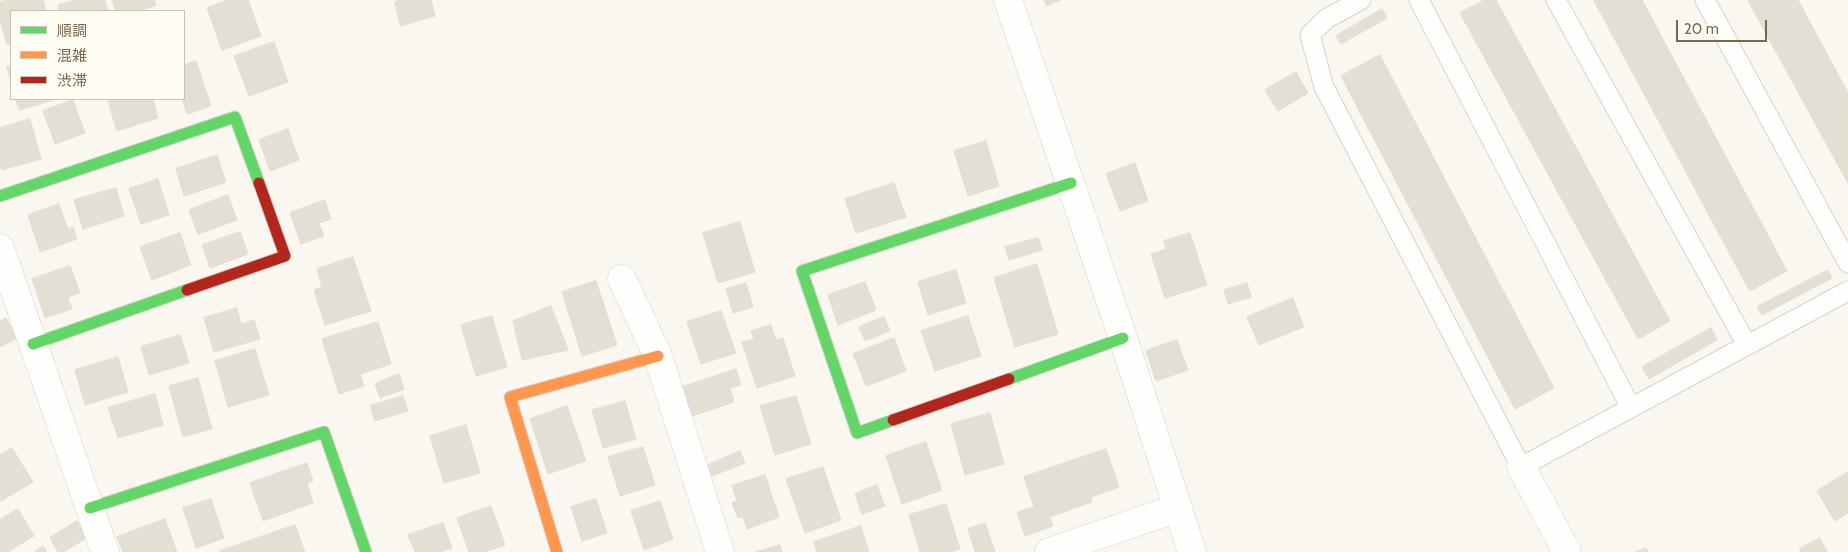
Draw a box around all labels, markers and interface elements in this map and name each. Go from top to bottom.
legend [10,10,185,100]
scale bar [1678,10,1769,42]
text: 20 m [1684,20,1719,38]
text: 順調 [57,22,87,40]
text: 混雑 [57,47,87,65]
text: 渋滞 [57,72,87,90]

